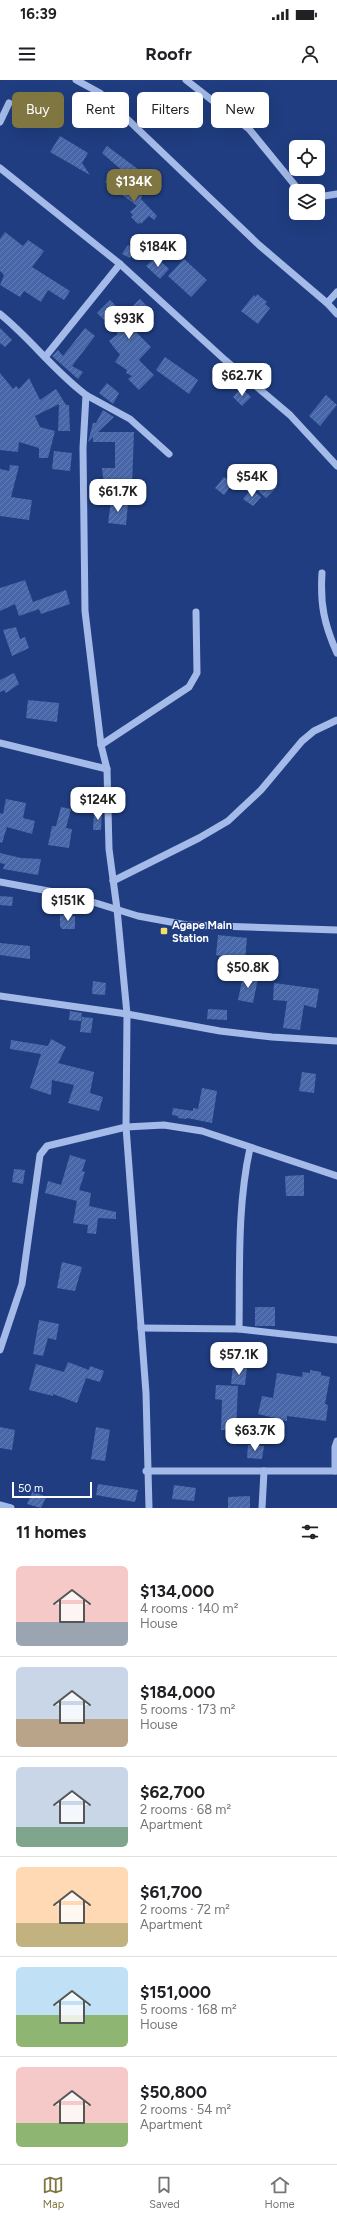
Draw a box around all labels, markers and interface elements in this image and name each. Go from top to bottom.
text: 16:39 [20,5,57,23]
icon: menu [16,43,38,65]
text: Roofr [145,43,192,65]
icon: person [299,43,321,65]
chip: Buy [12,92,64,128]
chip: Rent [72,92,129,128]
chip: Filters [137,92,203,128]
chip: New [211,92,269,128]
map controls [289,140,325,220]
button: locate [289,140,325,176]
pin: $134K [106,169,162,203]
text: $134K [116,174,152,189]
button: layers [289,184,325,220]
pin: $184K [130,234,186,268]
text: $184K [139,239,177,254]
pin: $93K [105,306,153,340]
text: $93K [114,311,144,326]
pin: $62.7K [209,363,275,397]
text: $62.7K [221,368,263,383]
pin: $54K [228,464,276,498]
text: $54K [236,469,268,484]
pin: $61.7K [85,479,151,513]
text: $61.7K [98,484,138,499]
pin: $124K [70,787,126,821]
text: $124K [79,792,117,807]
pin: $151K [40,888,96,922]
text: $151K [51,893,85,908]
place label: Agape Main Station [172,919,232,945]
marker: Agape Main Station [159,926,169,936]
pin: $50.8K [215,955,281,989]
text: $50.8K [226,960,270,975]
pin: $57.1K [206,1342,272,1376]
text: $57.1K [219,1347,259,1362]
pin: $63.7K [222,1418,288,1452]
text: $63.7K [234,1423,276,1438]
scale bar [12,1480,92,1499]
text: 50 m [18,1482,43,1495]
icon: filters [299,1521,321,1543]
text: 11 homes [16,1522,86,1542]
text: $134,000 [140,1581,214,1601]
icon: home [48,1582,96,1630]
text: 4 rooms · 140 m² [140,1601,238,1616]
text: House [140,1616,178,1631]
text: $184,000 [140,1682,215,1702]
icon: home [48,1683,96,1731]
text: 5 rooms · 173 m² [140,1702,235,1717]
text: House [140,1717,178,1732]
text: $62,700 [140,1782,205,1802]
icon: home [48,1783,96,1831]
text: 2 rooms · 68 m² [140,1802,231,1817]
text: Apartment [140,1817,203,1832]
text: $61,700 [140,1882,202,1902]
icon: home [48,1883,96,1931]
text: 2 rooms · 72 m² [140,1902,230,1917]
text: Apartment [140,1917,203,1932]
text: $151,000 [140,1982,211,2002]
icon: home [48,1983,96,2031]
text: 5 rooms · 168 m² [140,2002,237,2017]
text: House [140,2017,178,2032]
text: $50,800 [140,2082,207,2102]
icon: home [48,2083,96,2131]
text: 2 rooms · 54 m² [140,2102,231,2117]
text: Apartment [140,2117,203,2132]
tab: Map [42,2174,64,2211]
tab: Saved [149,2174,180,2211]
tab: Home [265,2174,295,2211]

